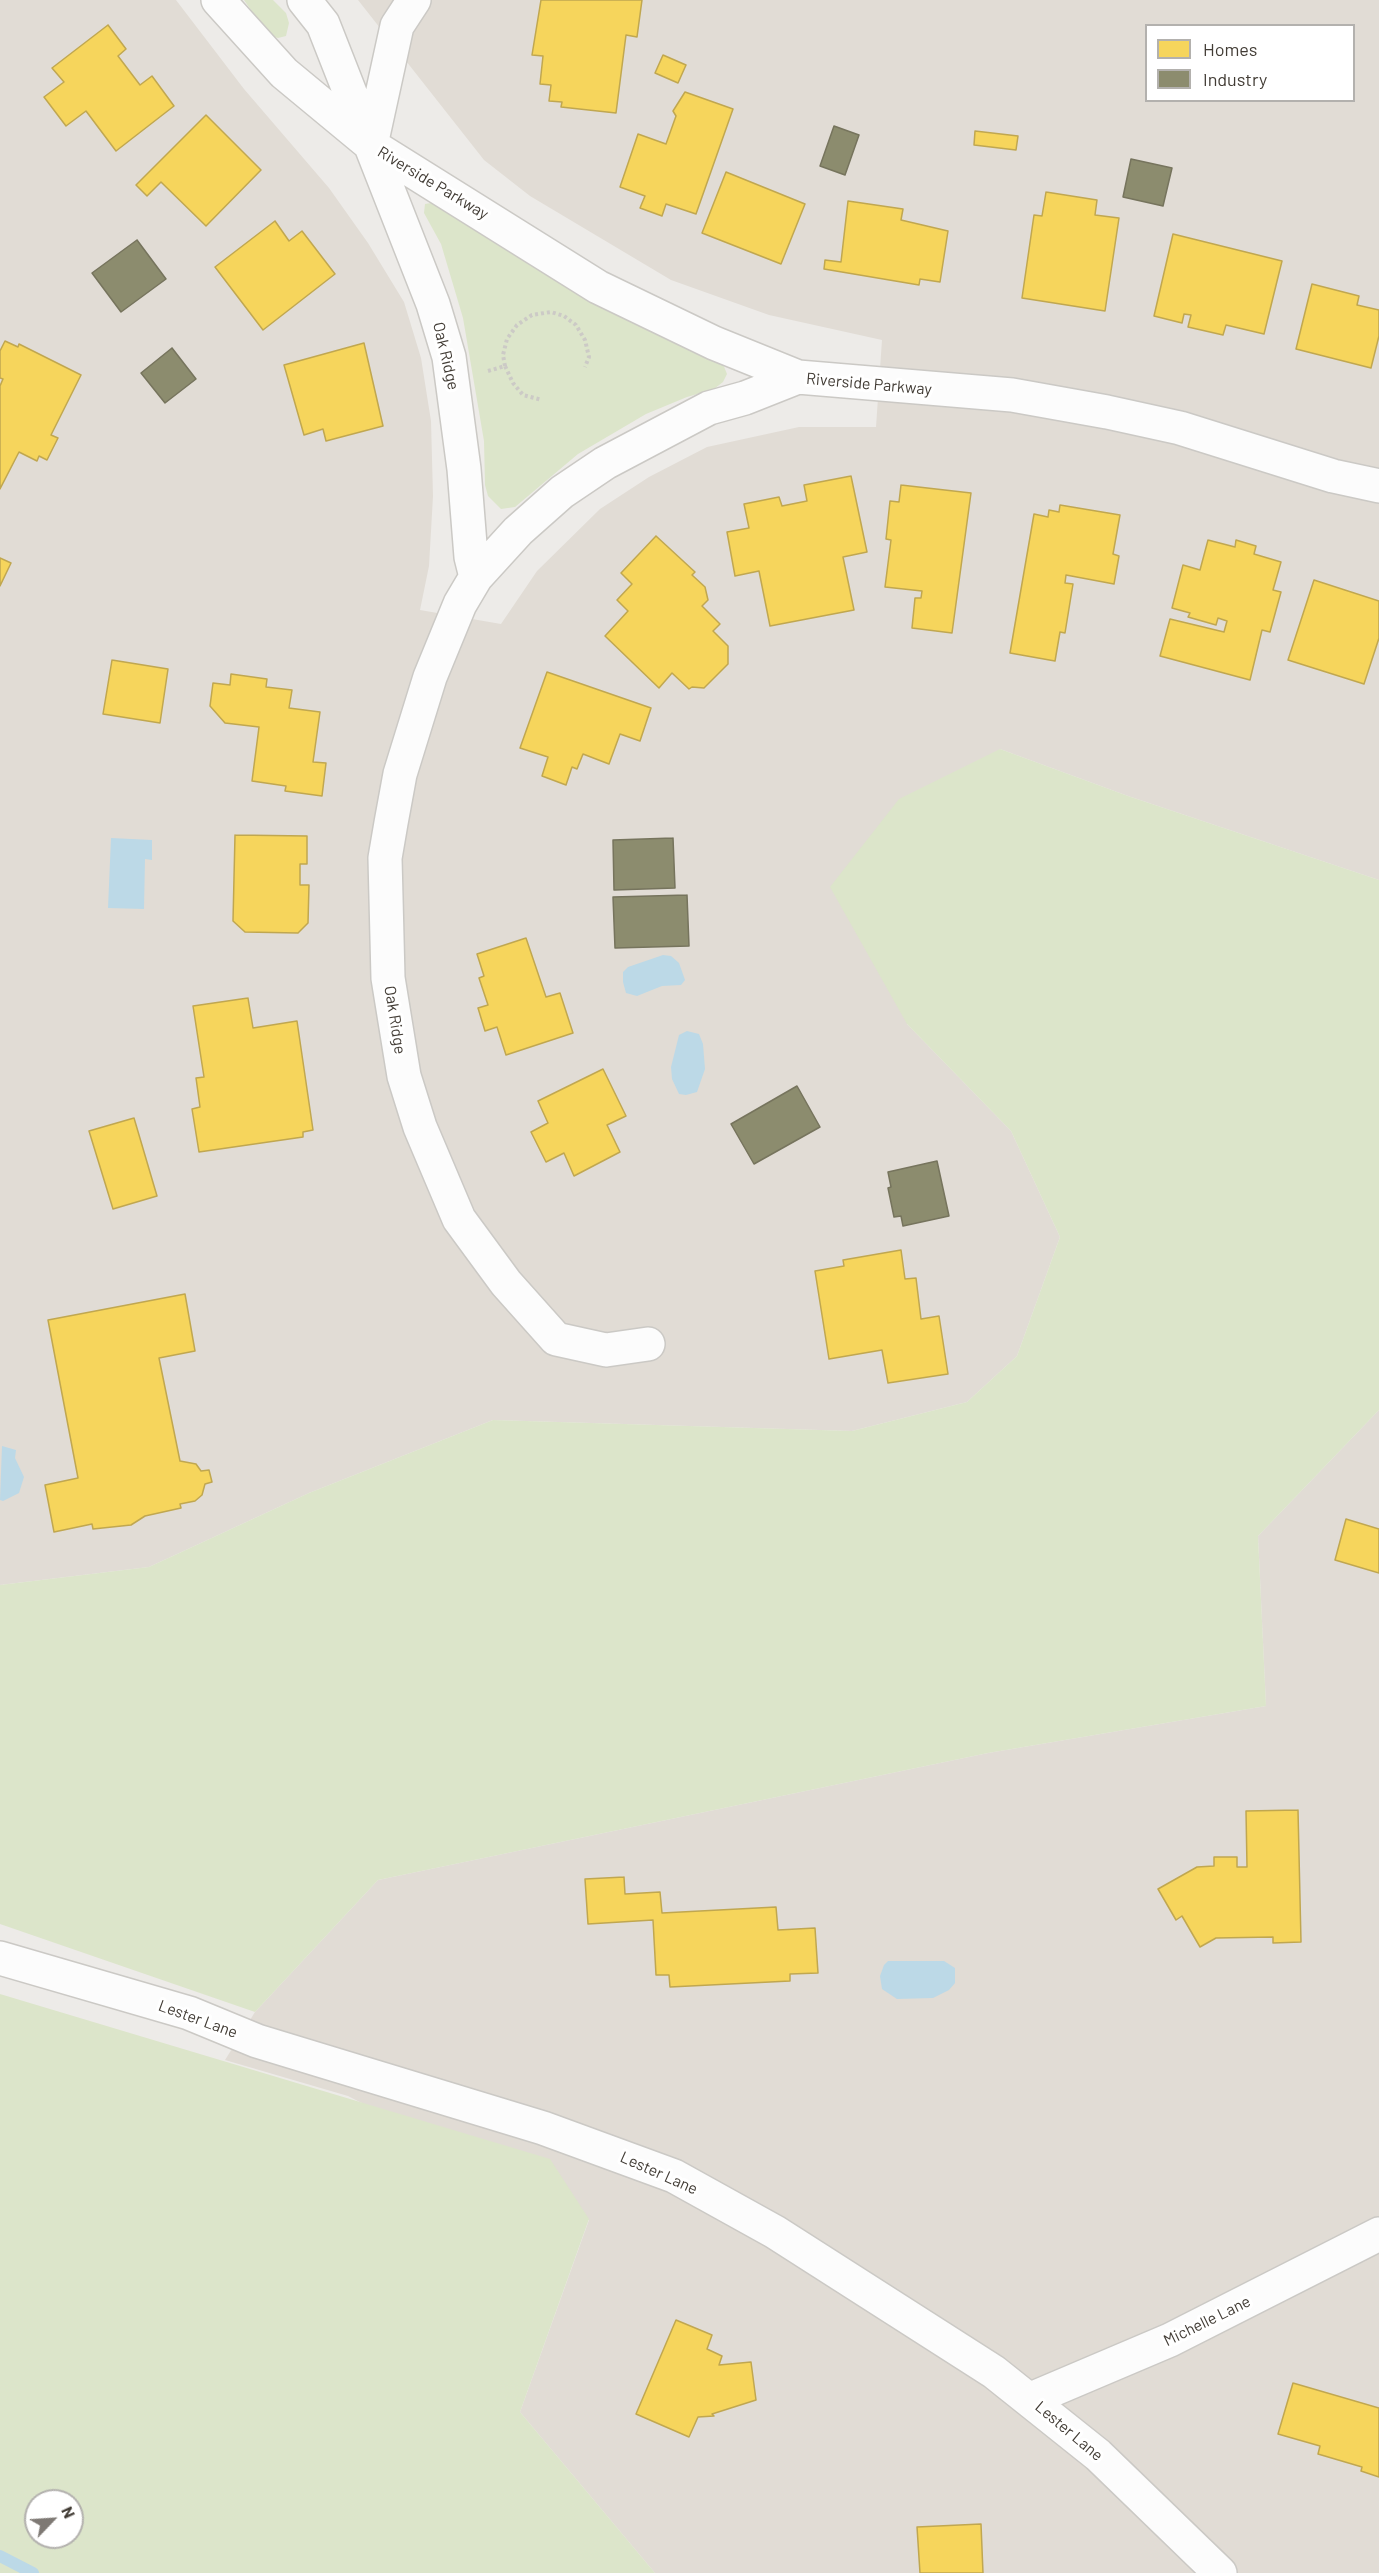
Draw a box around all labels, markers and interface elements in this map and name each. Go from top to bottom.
legend [1145,24,1355,102]
text: Homes [1203,38,1257,60]
text: Industry [1203,68,1267,90]
street label: Riverside Parkway [374,142,492,224]
street label: Oak Ridge [429,320,463,392]
street label: Riverside Parkway [805,369,933,399]
street label: Oak Ridge [380,984,410,1056]
street label: Lester Lane [156,1996,240,2042]
street label: Lester Lane [617,2147,701,2199]
street label: Michelle Lane [1160,2292,1254,2350]
street label: Lester Lane [1031,2397,1107,2465]
north arrow [24,2489,84,2549]
text: N [58,2503,80,2521]

